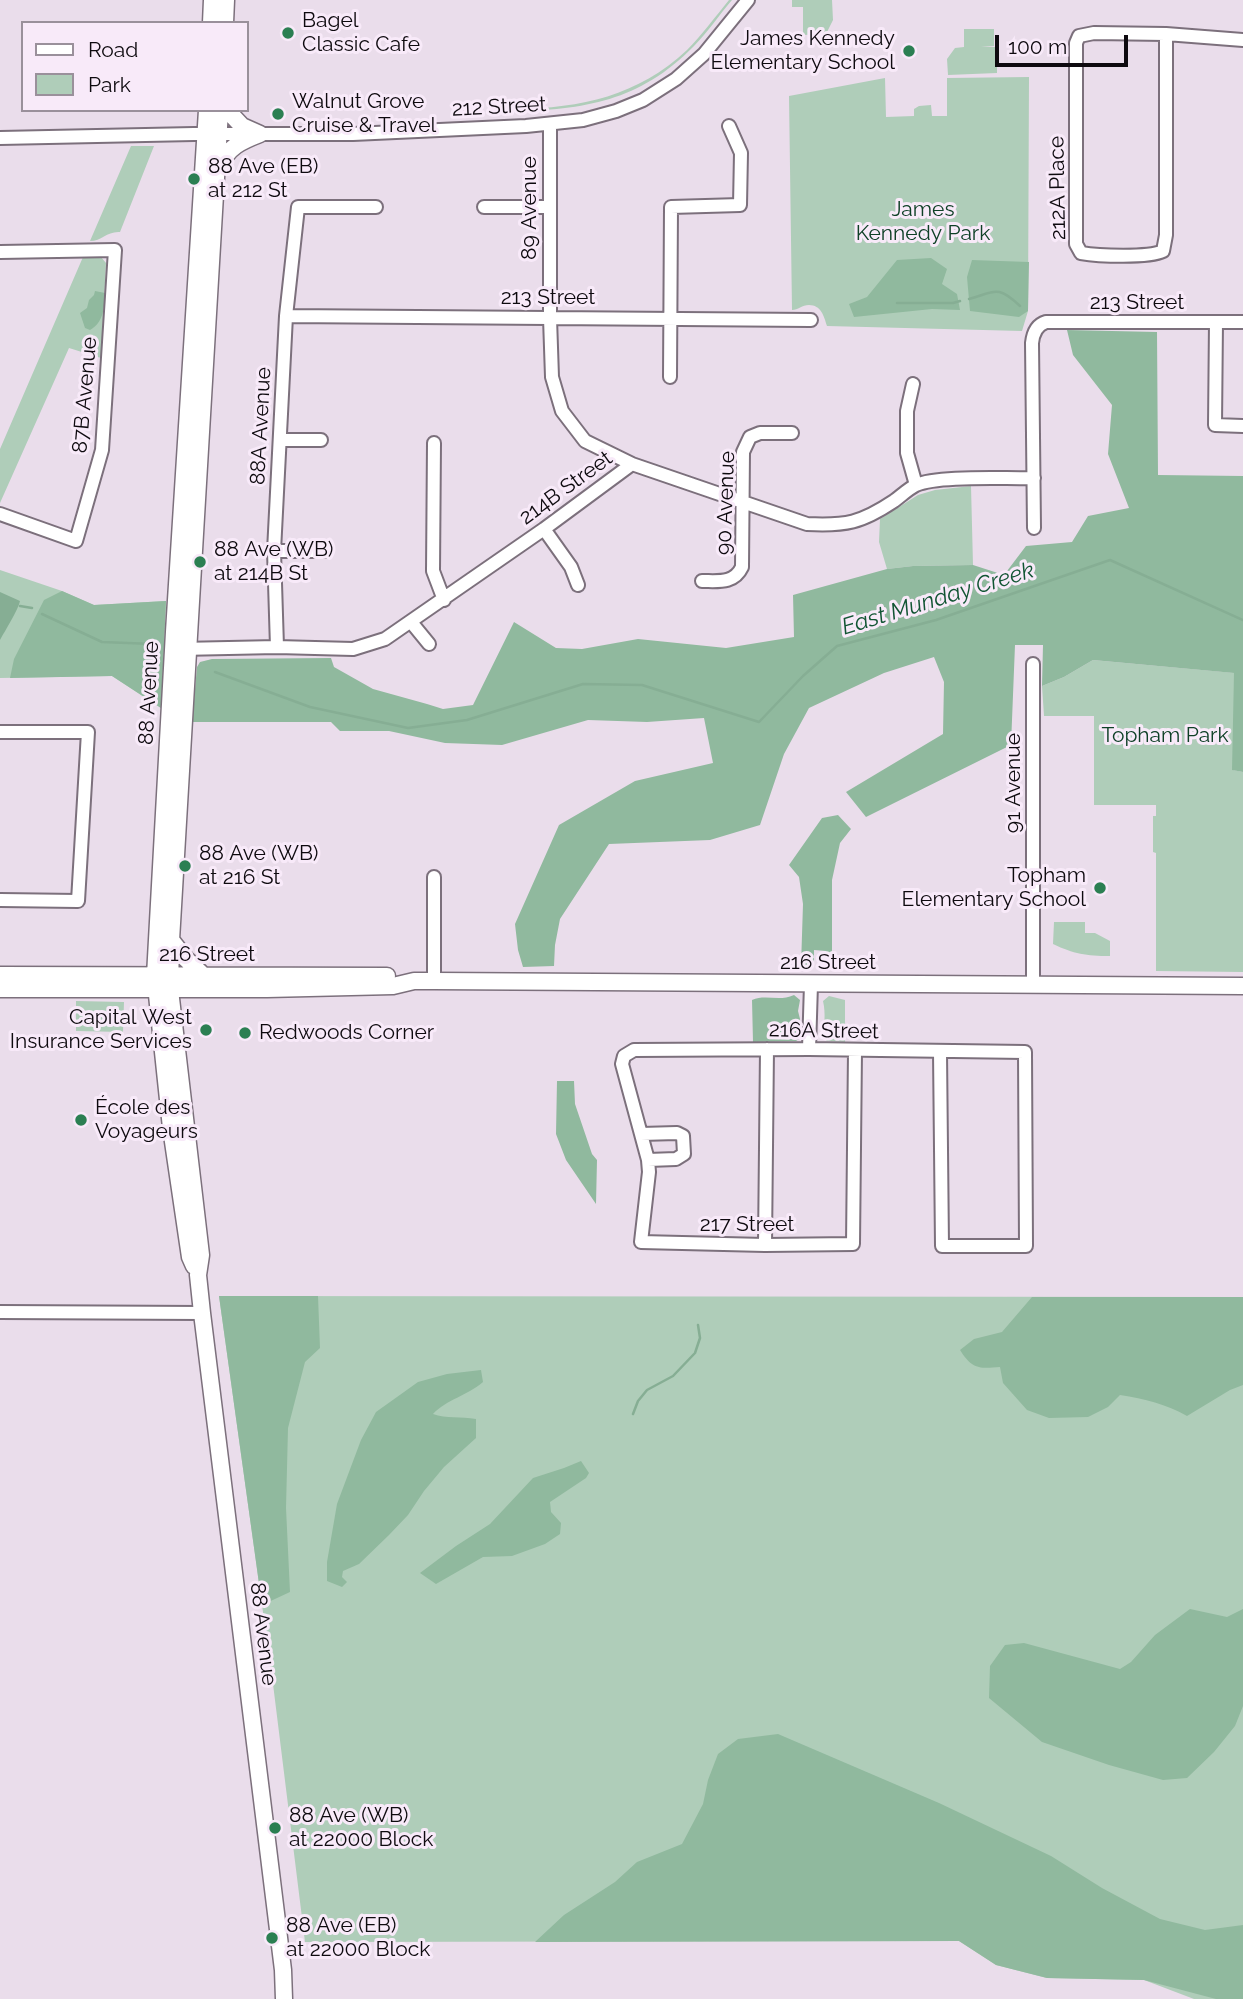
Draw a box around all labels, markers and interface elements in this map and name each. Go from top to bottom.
place label: Bagel Classic Cafe [302,8,420,58]
legend [21,21,248,112]
scale bar [998,21,1131,65]
marker: Bagel Classic Cafe [280,25,296,41]
place label: James Kennedy Elementary School [711,26,895,76]
text: 100 m [1008,34,1067,59]
text: Road [88,37,138,62]
marker: James Kennedy Elementary School [901,43,917,59]
text: Park [88,72,131,97]
place label: Walnut Grove Cruise & Travel [292,89,436,139]
street label: 212 Street [451,92,547,122]
marker: Walnut Grove Cruise & Travel [270,106,286,122]
street label: 212A Place [1044,136,1072,240]
place label: 88 Ave (EB) at 212 St [208,154,318,204]
street label: 89 Avenue [517,156,543,260]
marker: 88 Ave (EB) at 212 St [186,171,202,187]
park label: James Kennedy Park [856,197,990,247]
street label: 213 Street [501,285,595,311]
street label: 213 Street [1090,290,1184,316]
street label: 87B Avenue [67,336,103,454]
street label: 88A Avenue [245,366,277,486]
street label: 214B Street [515,446,617,530]
street label: 90 Avenue [712,450,740,556]
place label: 88 Ave (WB) at 214B St [214,537,333,587]
marker: 88 Ave (WB) at 214B St [192,554,208,570]
water label: East Munday Creek [838,557,1038,641]
street label: 88 Avenue [134,640,164,746]
park label: Topham Park [1101,723,1229,749]
street label: 91 Avenue [1001,733,1027,833]
place label: 88 Ave (WB) at 216 St [199,841,318,891]
marker: 88 Ave (WB) at 216 St [177,858,193,874]
place label: Topham Elementary School [902,863,1086,913]
marker: Topham Elementary School [1092,880,1108,896]
street label: 216 Street [159,942,255,968]
street label: 216 Street [780,950,876,976]
place label: Capital West Insurance Services [10,1005,192,1055]
street label: 216A Street [769,1017,879,1045]
place label: Redwoods Corner [259,1020,434,1046]
marker: Capital West Insurance Services [198,1022,214,1038]
marker: Redwoods Corner [237,1025,253,1041]
place label: École des Voyageurs [95,1095,198,1145]
marker: École des Voyageurs [73,1112,89,1128]
street label: 217 Street [700,1212,794,1238]
street label: 88 Avenue [244,1581,282,1687]
place label: 88 Ave (WB) at 22000 Block [289,1803,433,1853]
marker: 88 Ave (WB) at 22000 Block [267,1820,283,1836]
place label: 88 Ave (EB) at 22000 Block [286,1913,430,1963]
marker: 88 Ave (EB) at 22000 Block [264,1930,280,1946]

